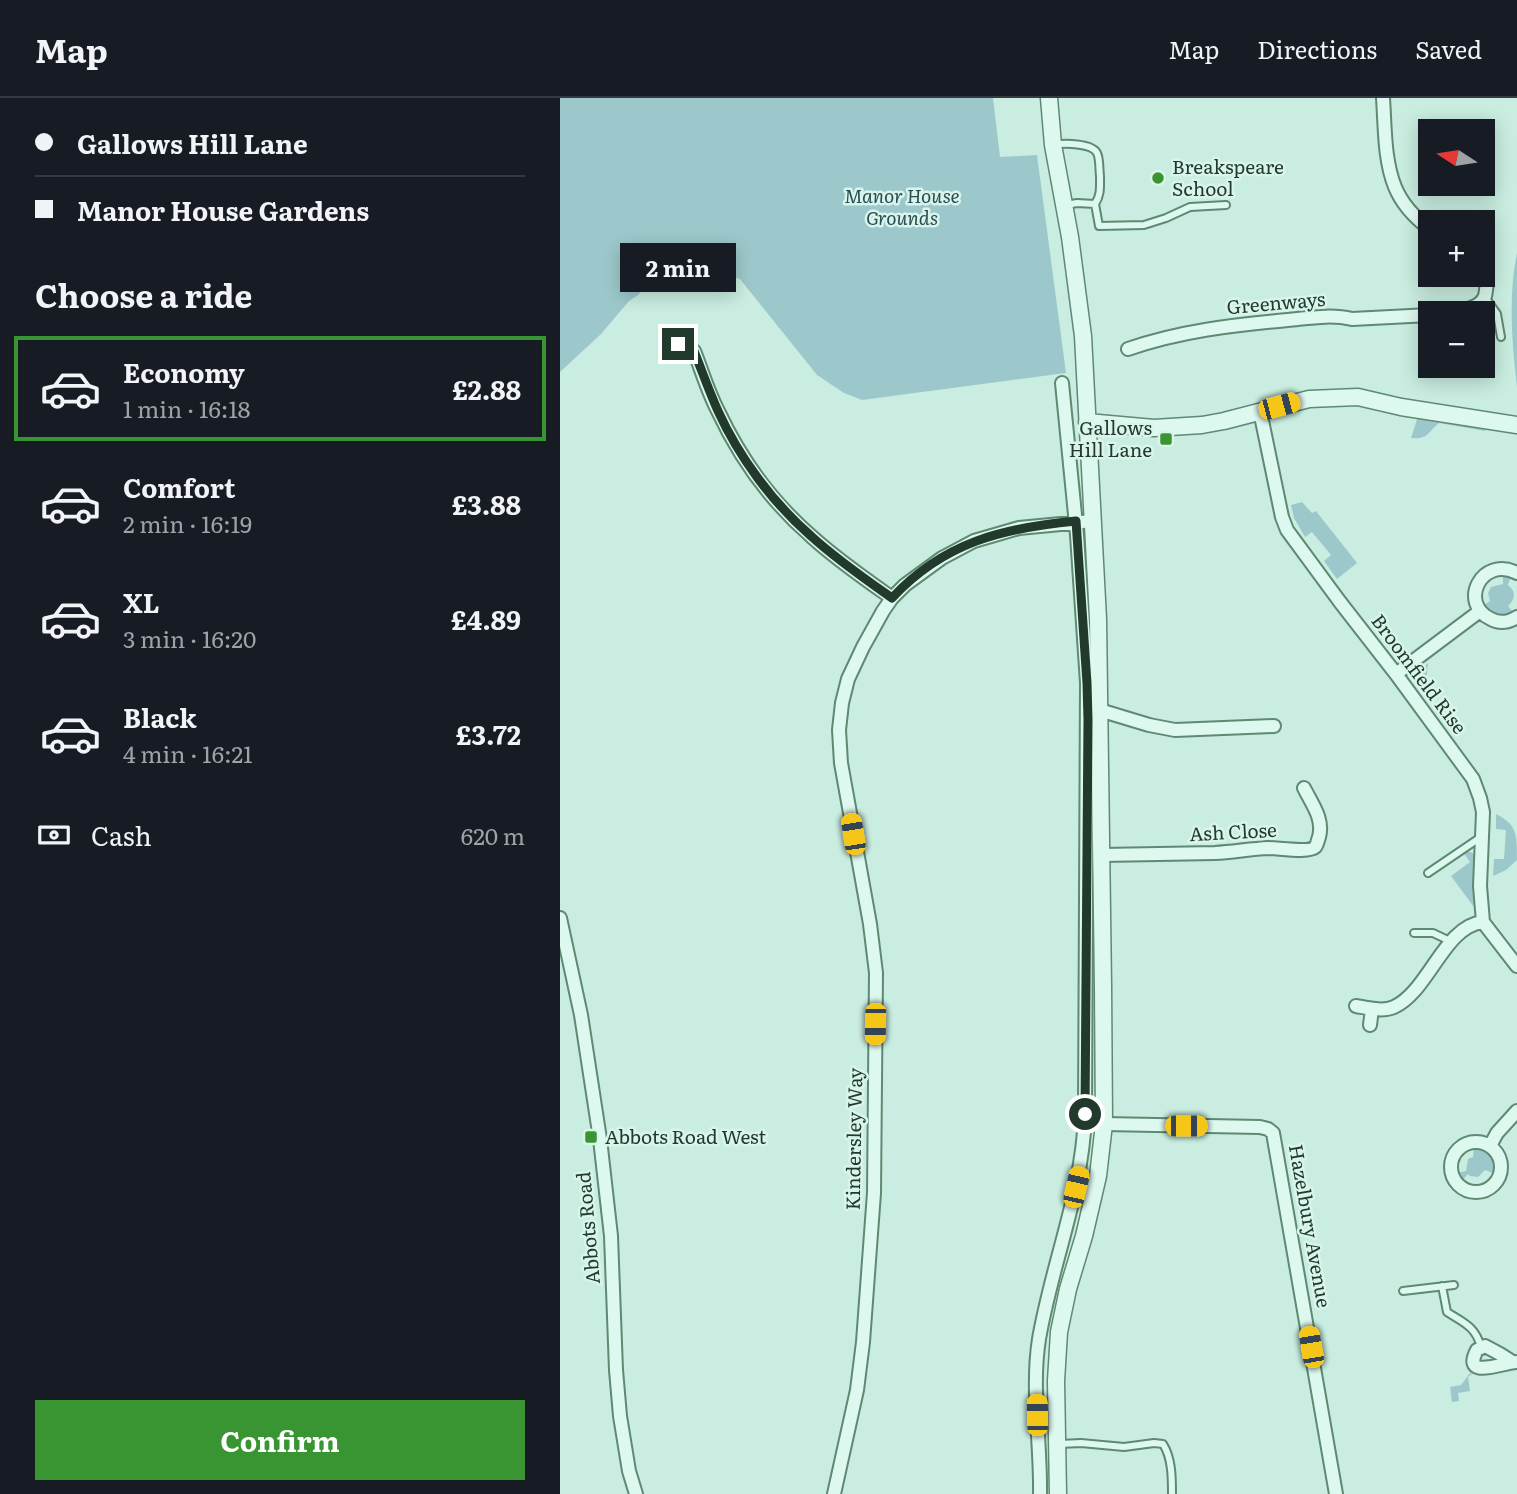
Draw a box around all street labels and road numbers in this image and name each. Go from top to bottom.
street label: Greenways [1225,284,1327,320]
street label: Broomfield Rise [1365,608,1474,739]
street label: Ash Close [1189,815,1278,847]
street label: Kindersley Way [838,1067,868,1211]
street label: Hazelbury Avenue [1283,1142,1339,1310]
street label: Abbots Road [568,1170,606,1285]

